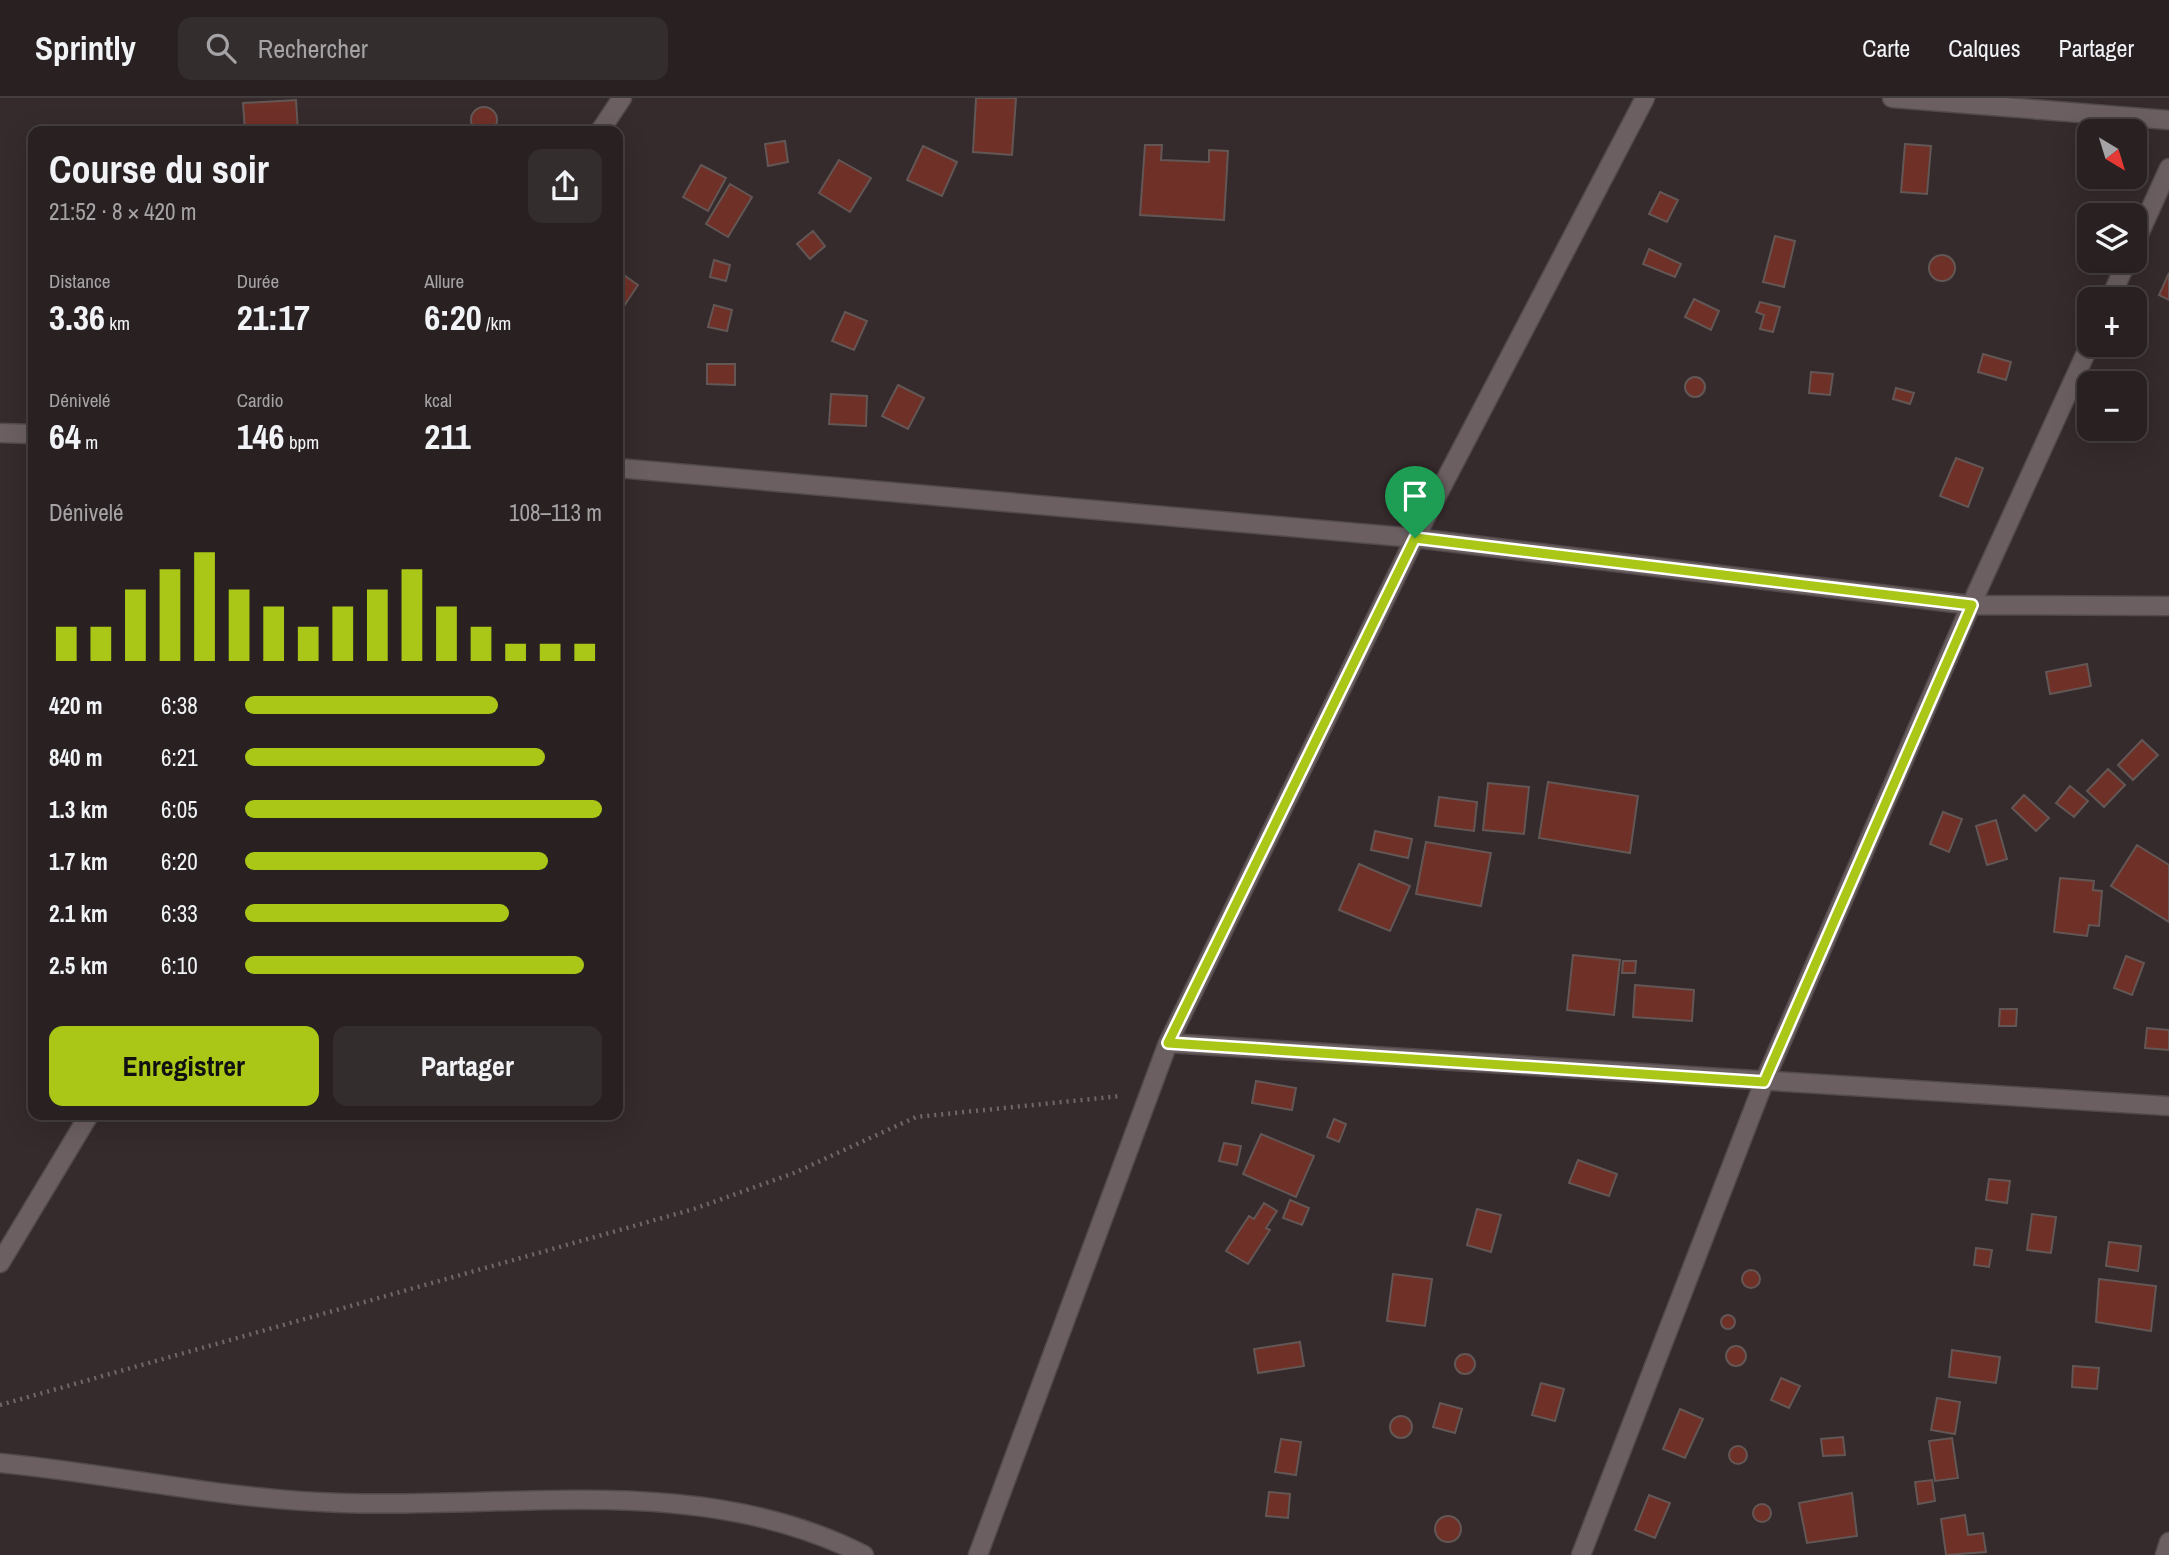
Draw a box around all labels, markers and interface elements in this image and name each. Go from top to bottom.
search box [178,17,668,80]
text: Sprintly [35,26,136,70]
icon: search [202,29,240,67]
text: Rechercher [258,31,368,66]
text: Carte [1862,32,1910,64]
text: Calques [1948,32,2021,64]
text: Partager [2059,32,2134,64]
north arrow [2077,119,2147,189]
map controls [2077,119,2147,441]
text: Course du soir [49,144,269,195]
button: share [528,149,602,223]
text: 21:52 · 8 × 420 m [49,196,196,227]
button: layers [2077,203,2147,273]
text: Distance [49,268,110,294]
text: Durée [237,268,279,294]
text: Allure [424,268,464,294]
button: + [2077,287,2147,357]
text: 3.36 [49,294,105,341]
text: 21:17 [237,294,310,341]
text: 6:20 [424,294,482,341]
text: km [105,310,130,336]
text: /km [482,310,511,336]
button: − [2077,371,2147,441]
text: Dénivelé [49,387,110,413]
text: Cardio [237,387,283,413]
text: kcal [424,387,452,413]
text: 64 [49,413,81,460]
text: 146 [237,413,285,460]
text: 211 [424,413,471,460]
text: m [81,429,98,455]
text: bpm [285,429,319,455]
pin [1385,466,1445,538]
icon: arrive [1396,477,1434,515]
text: Dénivelé [49,497,123,528]
text: 108–113 m [509,497,602,528]
text: 420 m [49,690,102,721]
text: 6:38 [161,690,198,721]
text: 840 m [49,742,102,773]
text: 6:21 [161,742,198,773]
text: 1.3 km [49,794,108,825]
text: 6:05 [161,794,198,825]
text: 1.7 km [49,846,108,877]
text: 6:20 [161,846,198,877]
text: 2.1 km [49,898,108,929]
text: 6:33 [161,898,198,929]
text: 2.5 km [49,950,108,981]
text: 6:10 [161,950,198,981]
button: Enregistrer [49,1026,319,1106]
button: Partager [333,1026,602,1106]

